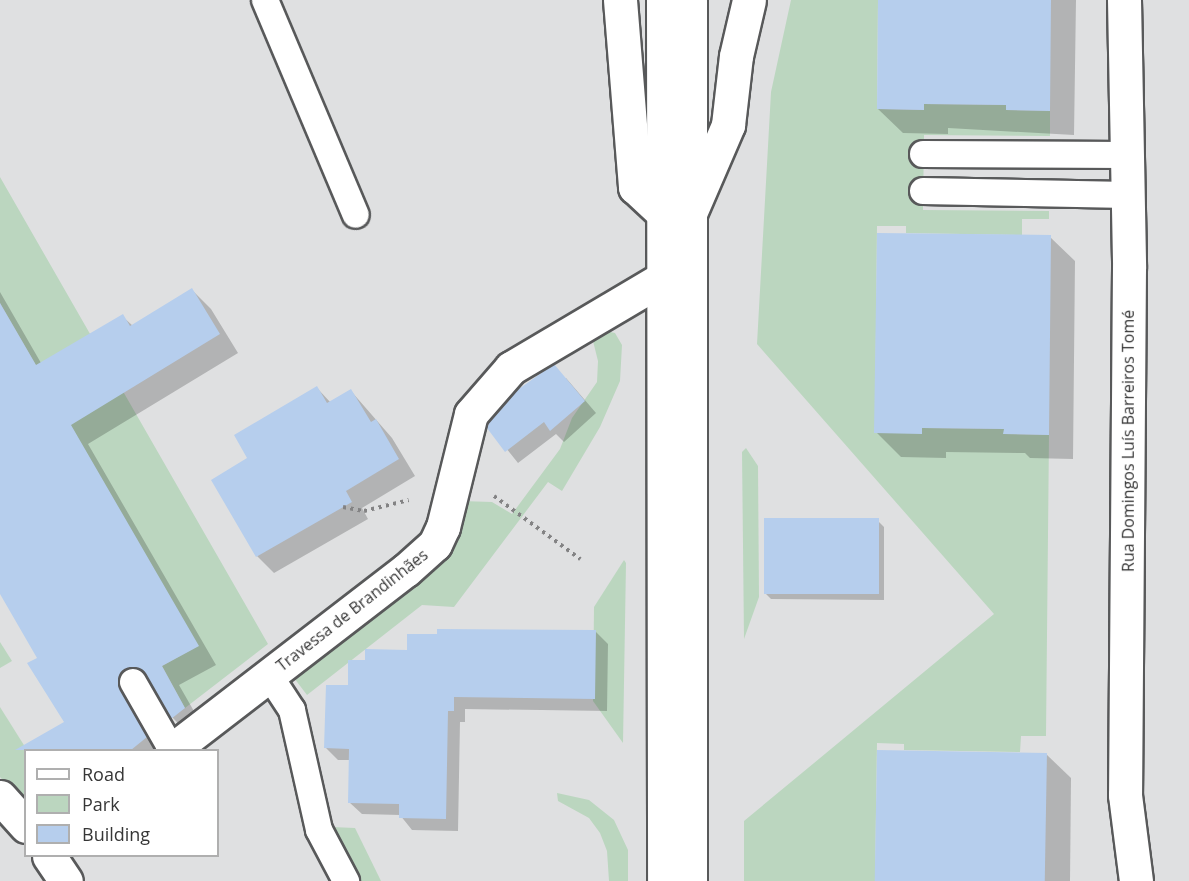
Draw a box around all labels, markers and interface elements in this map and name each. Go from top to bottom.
street label: Rua Domingos Luís Barreiros Tomé [1118,310,1138,572]
street label: Travessa de Brandinhães [272,545,432,675]
legend [24,749,219,857]
text: Road [82,762,125,786]
text: Park [82,792,120,816]
text: Building [82,822,150,846]

